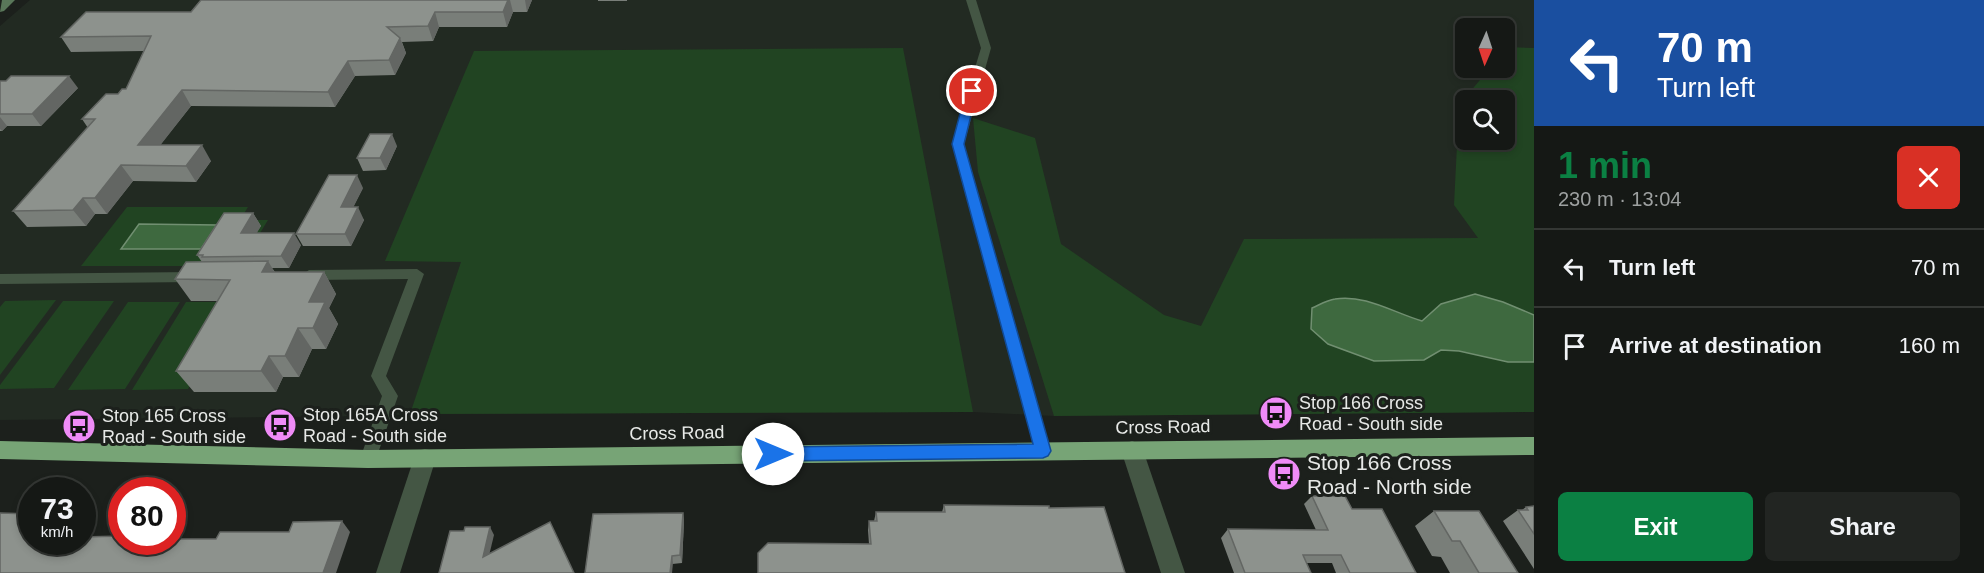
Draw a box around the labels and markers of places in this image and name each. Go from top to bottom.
pin [946,65,997,116]
place label: Stop 166 Cross Road - South side [1299,393,1443,434]
bus stop icon: Stop 166 Cross Road - South side [1258,395,1294,431]
place label: Stop 165A Cross Road - South side [303,405,447,446]
place label: Stop 165 Cross Road - South side [102,406,246,447]
bus stop icon: Stop 165A Cross Road - South side [262,407,298,443]
bus stop icon: Stop 165 Cross Road - South side [61,408,97,444]
place label: Stop 166 Cross Road - North side [1307,451,1472,498]
bus stop icon: Stop 166 Cross Road - North side [1266,456,1302,492]

